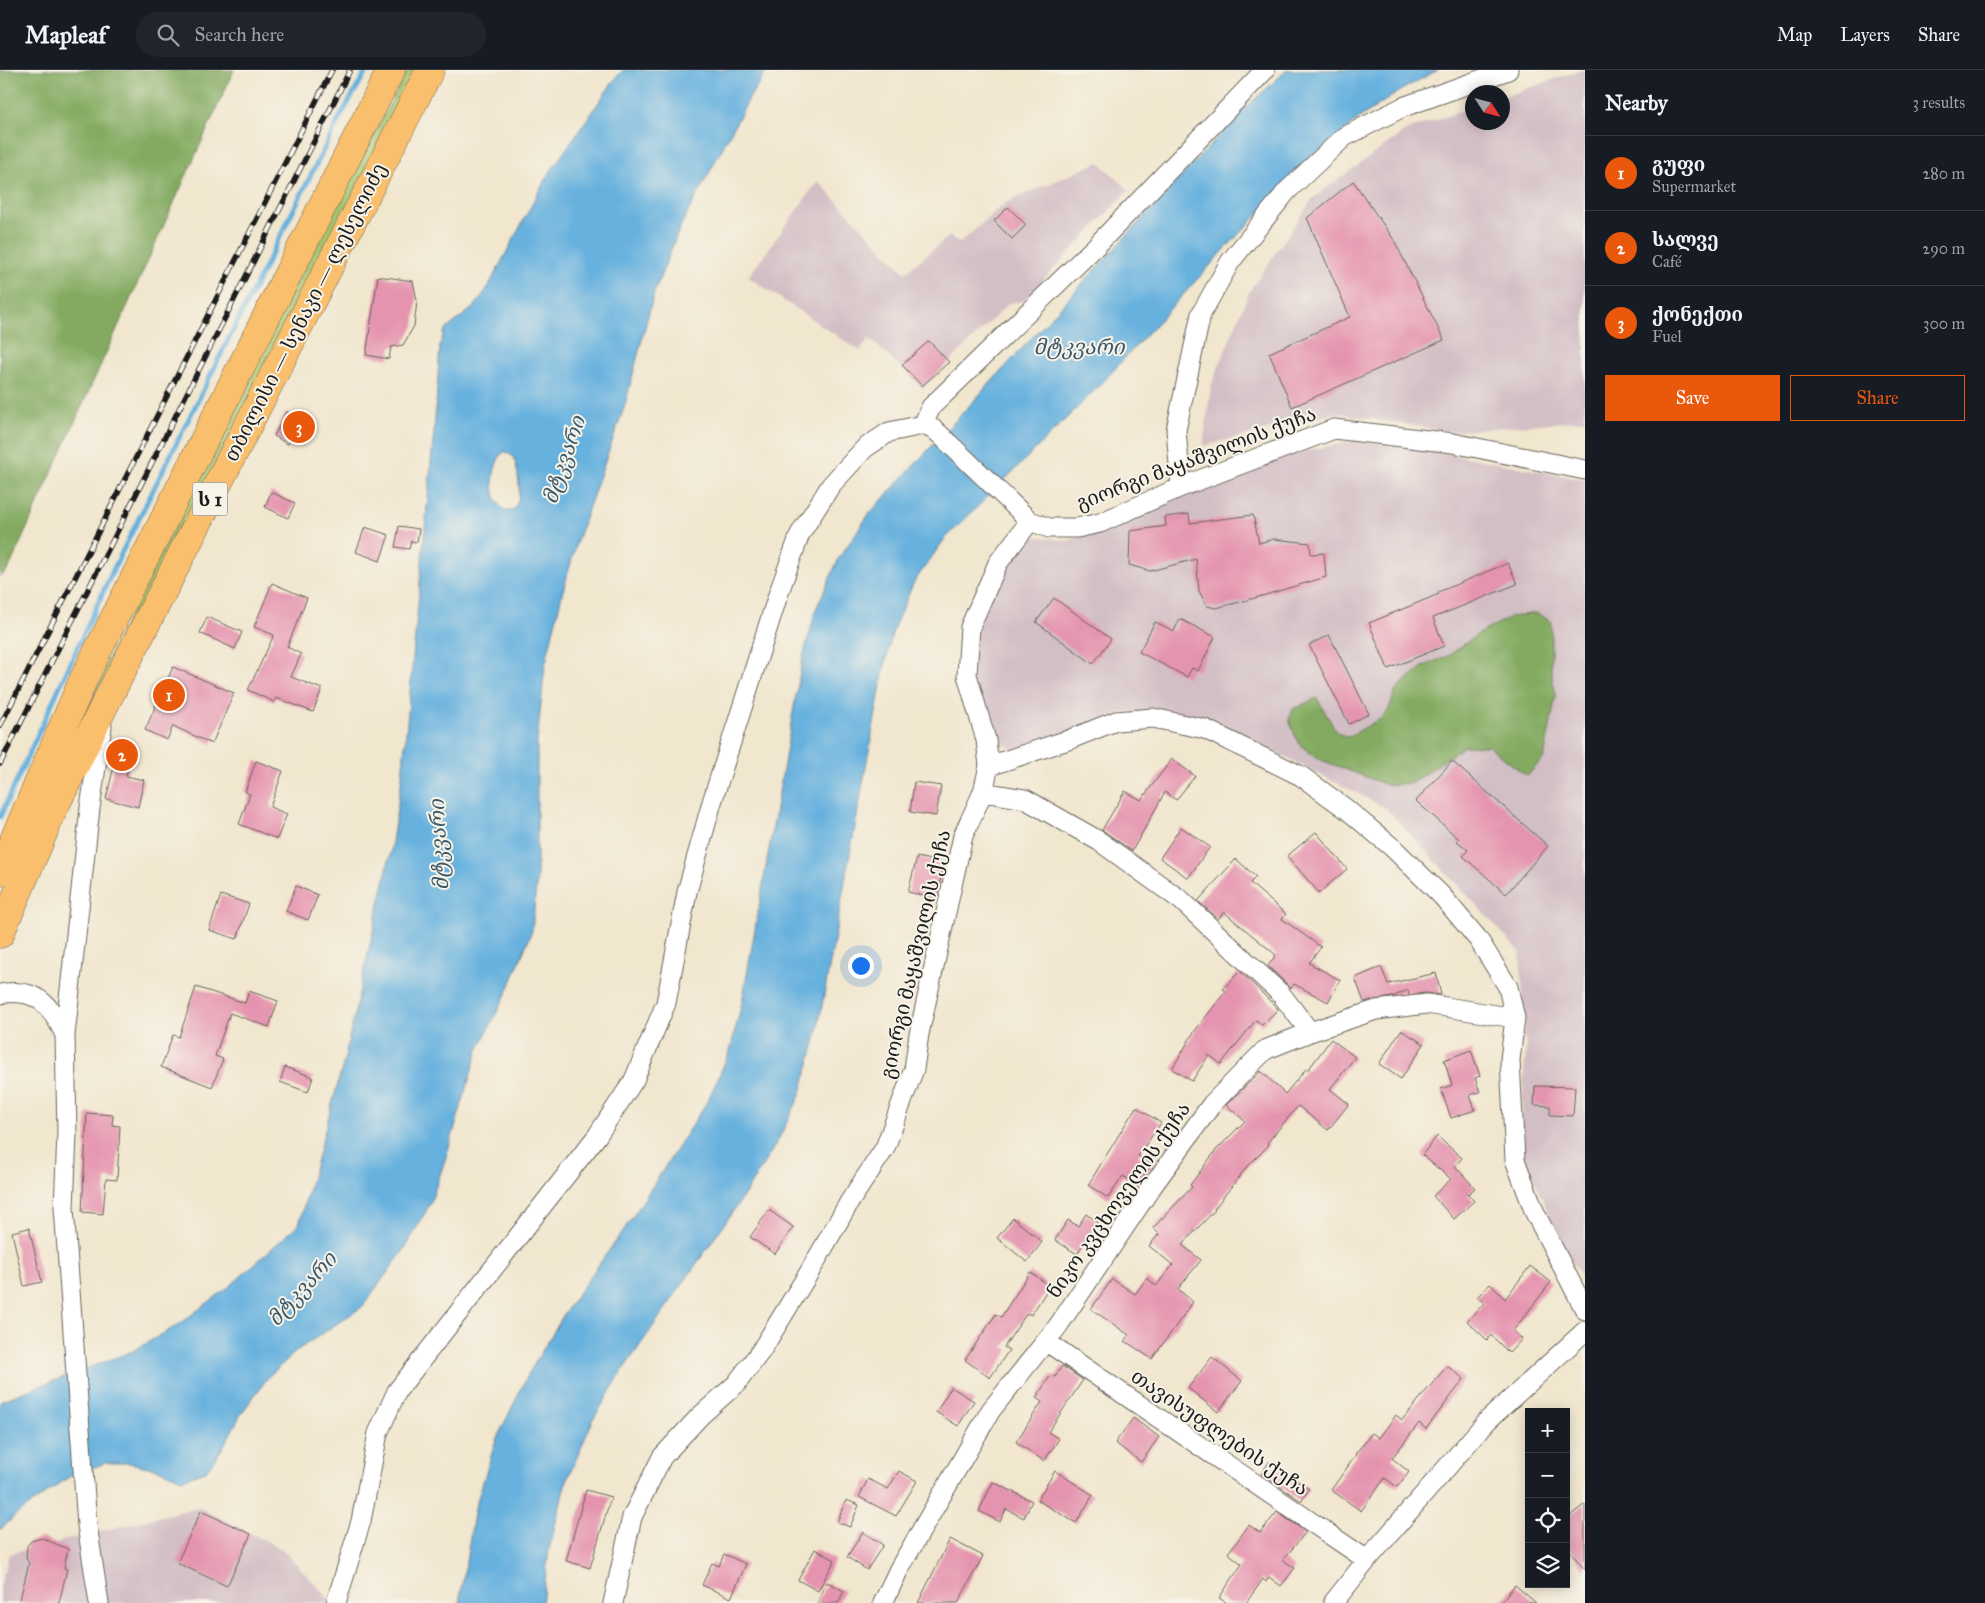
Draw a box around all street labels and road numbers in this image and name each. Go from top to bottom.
street label: თბილისი — სენაკი — ლესელიძე [219,159,391,465]
street label: გიორგი მაყაშვილის ქუჩა [1073,401,1319,515]
road number: ს 1 [192,482,228,516]
street label: გიორგი მაყაშვილის ქუჩა [875,827,955,1081]
street label: ნიკო კვცხოველის ქუჩა [1041,1097,1195,1303]
street label: თავისუფლების ქუჩა [1127,1364,1313,1500]

